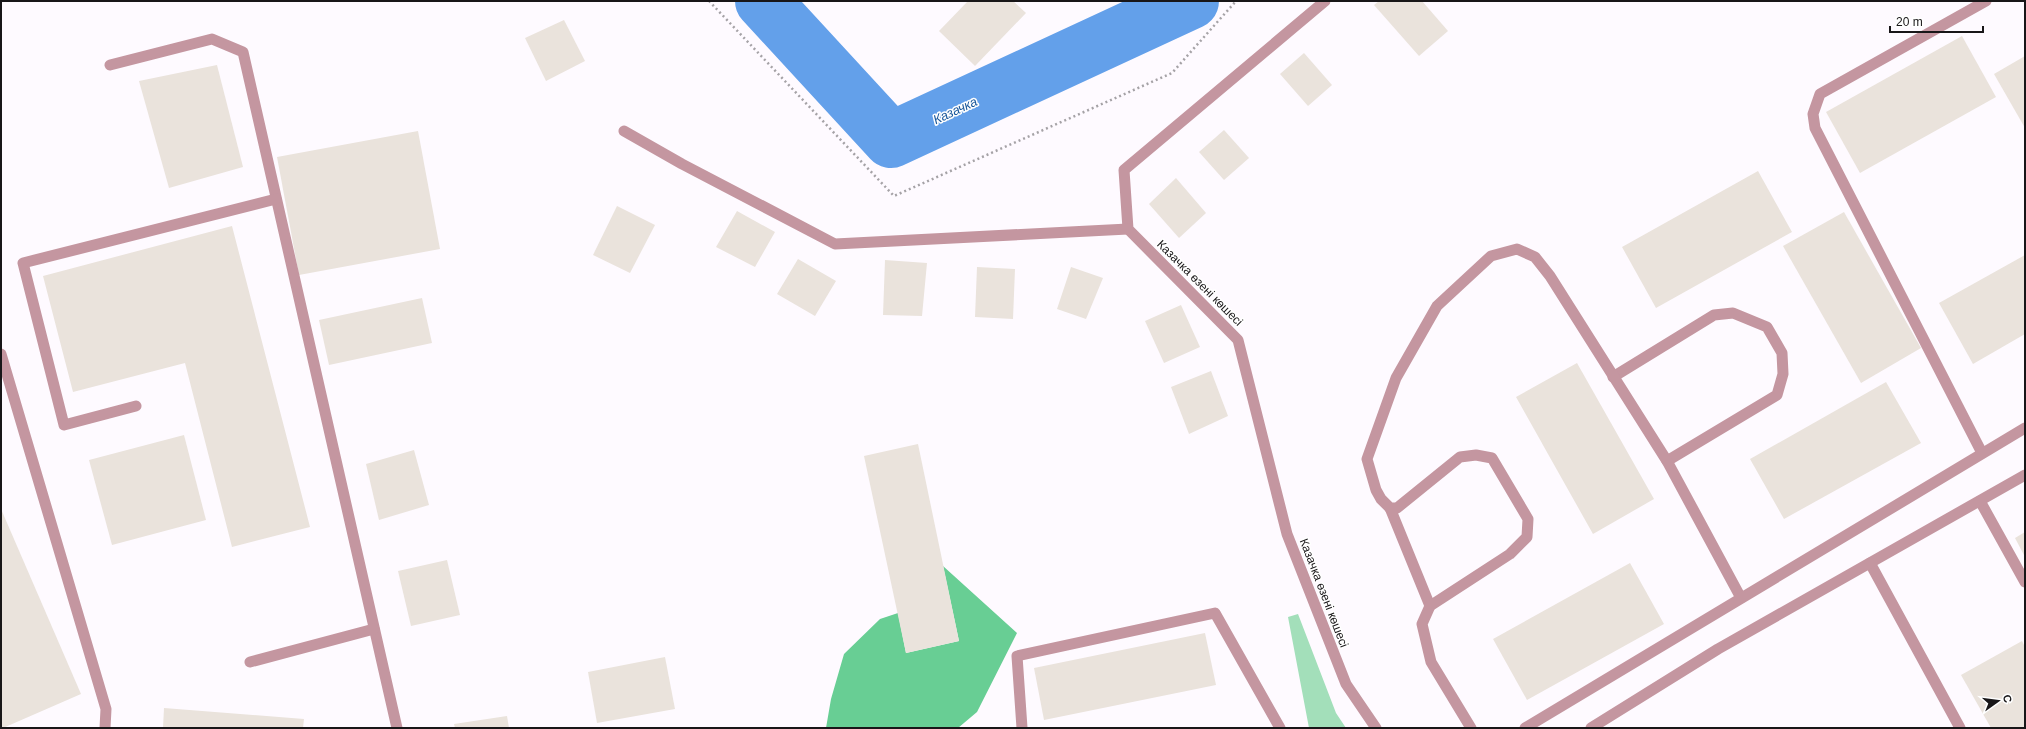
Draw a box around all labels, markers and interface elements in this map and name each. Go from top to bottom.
scale bar [1890,8,1983,34]
text: 20 m [1896,15,1923,29]
water label: Казачка [931,94,980,127]
street label: Казачка өзені көшесі [1154,237,1246,329]
street label: Казачка өзені көшесі [1297,537,1351,649]
north arrow [1978,681,2018,721]
text: С [2001,693,2014,704]

